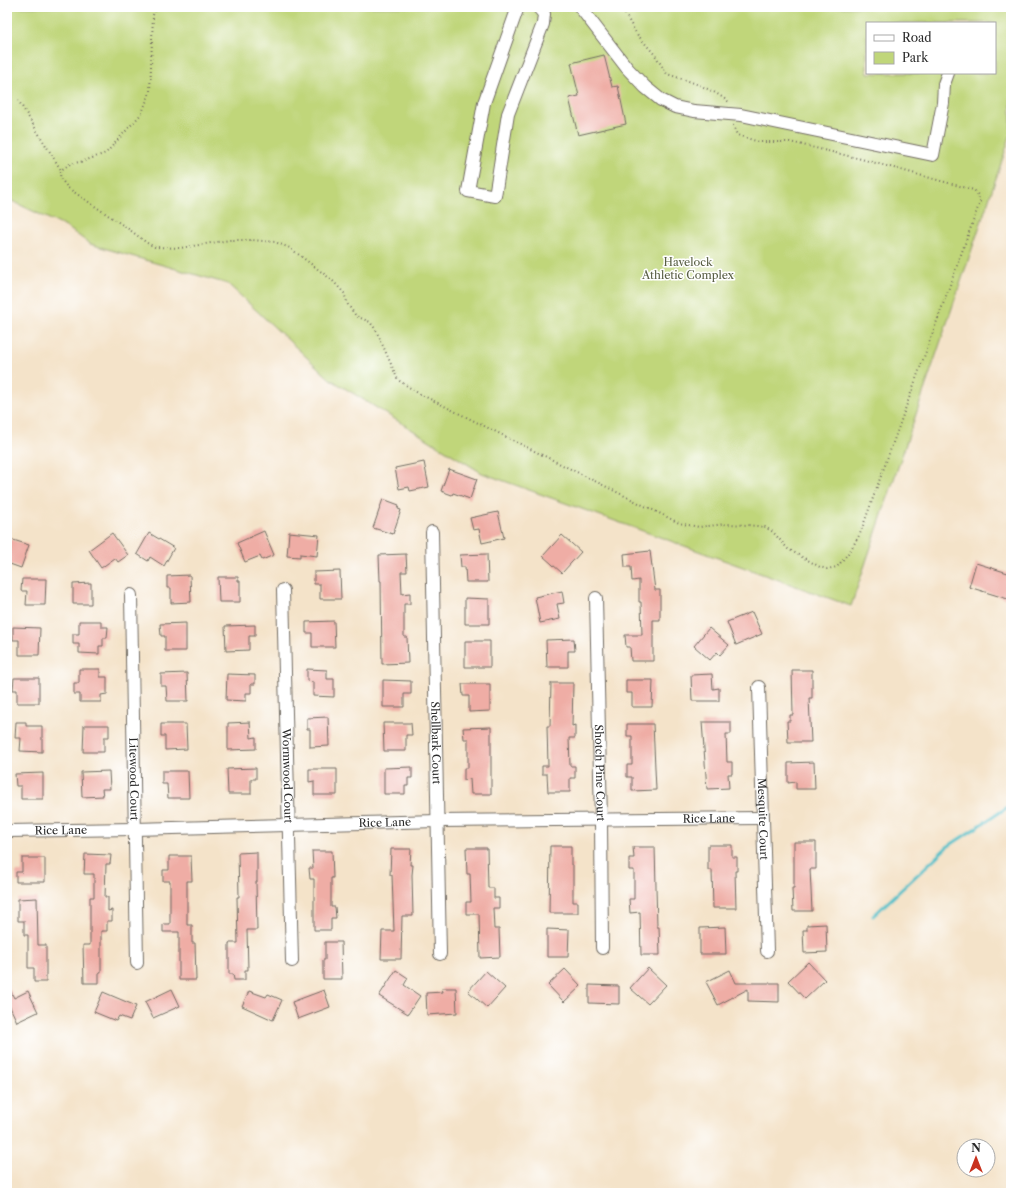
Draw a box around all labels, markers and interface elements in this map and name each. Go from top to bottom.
legend [866,22,996,74]
text: Road [902,30,932,45]
text: Park [902,50,929,65]
park label: Havelock Athletic Complex [641,255,734,282]
street label: Shellbark Court [428,701,444,785]
street label: Shotch Pine Court [592,724,608,822]
street label: Wormwood Court [279,727,296,824]
street label: Litewood Court [126,737,142,821]
street label: Mesquite Court [755,778,771,860]
street label: Rice Lane [683,811,735,826]
street label: Rice Lane [359,815,411,830]
street label: Rice Lane [35,823,87,838]
north arrow [956,1138,996,1178]
text: N [971,1141,981,1155]

